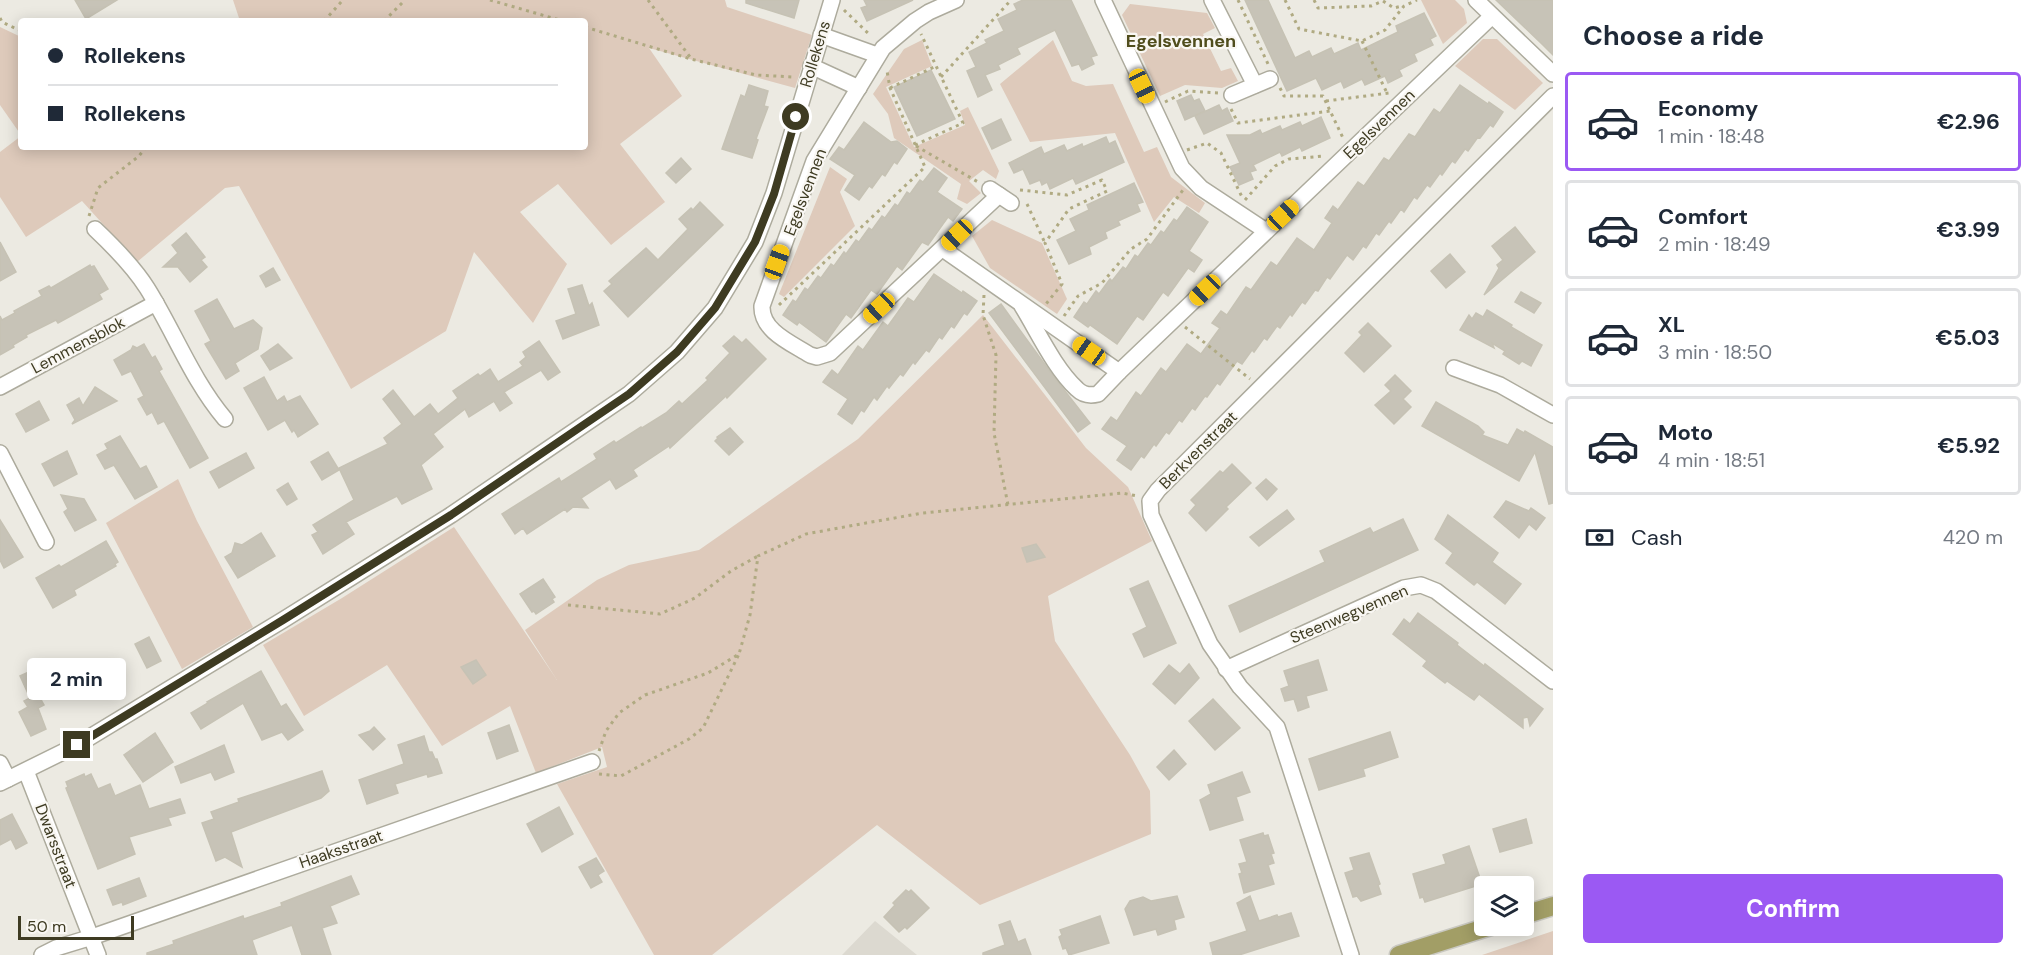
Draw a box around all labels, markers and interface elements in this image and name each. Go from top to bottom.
street label: Rollekens [795,18,835,90]
text: Choose a ride [1583,18,1764,53]
district label: Egelsvennen [1126,29,1236,53]
text: Rollekens [84,41,186,70]
car [1126,66,1158,106]
street label: Egelsvennen [1339,85,1419,163]
text: Economy [1658,94,1758,123]
icon: car [1586,95,1640,149]
text: Rollekens [84,99,186,128]
route start [782,103,809,130]
text: €2.96 [1937,107,2000,136]
text: 1 min · 18:48 [1658,123,1765,149]
street label: Egelsvennen [779,145,831,239]
car [1264,196,1302,234]
text: Comfort [1658,202,1748,231]
icon: car [1586,203,1640,257]
text: €3.99 [1937,215,2000,244]
car [938,216,976,254]
text: 2 min · 18:49 [1658,231,1771,257]
car [762,242,792,282]
car [1186,271,1224,309]
car [860,289,898,327]
text: XL [1658,310,1685,339]
icon: car [1586,311,1640,365]
street label: Lemmensblok [28,312,128,378]
text: €5.03 [1936,323,2000,352]
car [1069,333,1109,369]
text: 3 min · 18:50 [1658,339,1772,365]
street label: Berkvenstraat [1154,406,1242,494]
text: Moto [1658,418,1713,447]
icon: car [1586,419,1640,473]
text: €5.92 [1938,431,2000,460]
text: 4 min · 18:51 [1658,447,1765,473]
icon: cash [1583,521,1616,554]
text: Cash [1631,523,1682,552]
text: 420 m [1943,524,2003,550]
street label: Steenwegvennen [1287,580,1411,648]
callout: 2 min [28,658,127,700]
text: 2 min [50,666,103,692]
route end [63,731,90,758]
street label: Dwarsstraat [30,801,82,891]
street label: Haaksstraat [296,825,386,873]
button: Confirm [1583,874,2003,943]
map controls [1474,876,1534,936]
button: layers [1474,876,1534,936]
scale bar [18,913,134,940]
text: 50 m [27,916,66,937]

